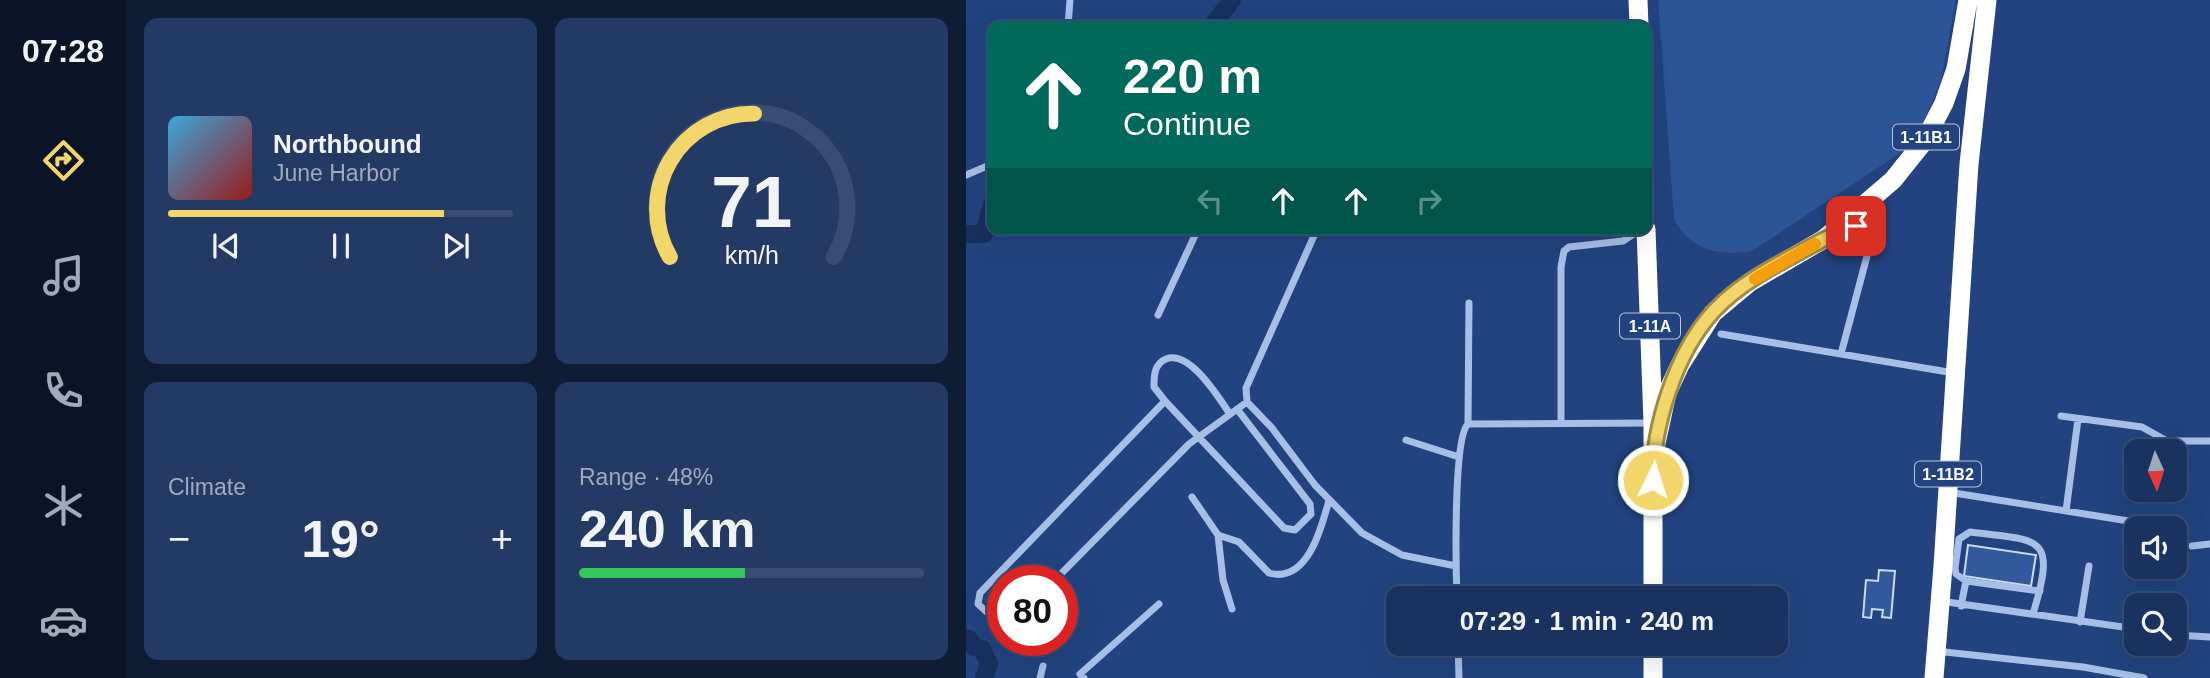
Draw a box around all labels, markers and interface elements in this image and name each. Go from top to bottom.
text: 07:28 [22,33,104,69]
icon: ahead [1008,49,1099,140]
text: 220 m [1123,49,1262,103]
text: Continue [1123,106,1251,142]
road number: 1-11B1 [1893,125,1959,150]
text: Northbound [273,129,422,159]
icon: directions [39,136,88,185]
text: June Harbor [273,160,400,186]
text: 71 [711,161,792,242]
icon: left [1191,182,1229,220]
icon: ahead [1264,182,1302,220]
icon: ahead [1337,182,1375,220]
icon: right [1410,182,1448,220]
pin [1826,196,1886,256]
icon: arrive [1837,207,1875,245]
icon: previous [207,227,245,265]
icon: pause [322,227,360,265]
icon: next [437,227,475,265]
text: km/h [724,241,779,269]
icon: music [39,251,88,300]
road number: 1-11A [1620,314,1680,338]
icon: phone [39,366,88,415]
north arrow [2124,439,2188,502]
map controls [2124,439,2187,656]
position arrow [1616,443,1690,517]
road number: 1-11B2 [1915,461,1981,486]
text: Range · 48% [579,464,713,490]
text: Climate [168,474,246,500]
icon: climate [39,481,88,530]
text: 240 km [579,500,755,558]
text: 19° [301,510,380,568]
button: sound [2124,516,2187,579]
text: − [168,518,190,560]
text: + [491,518,513,560]
speed limit sign: 80 [987,565,1078,656]
button: search [2124,593,2187,656]
icon: car [39,596,88,645]
text: 07:29 · 1 min · 240 m [1460,606,1714,636]

